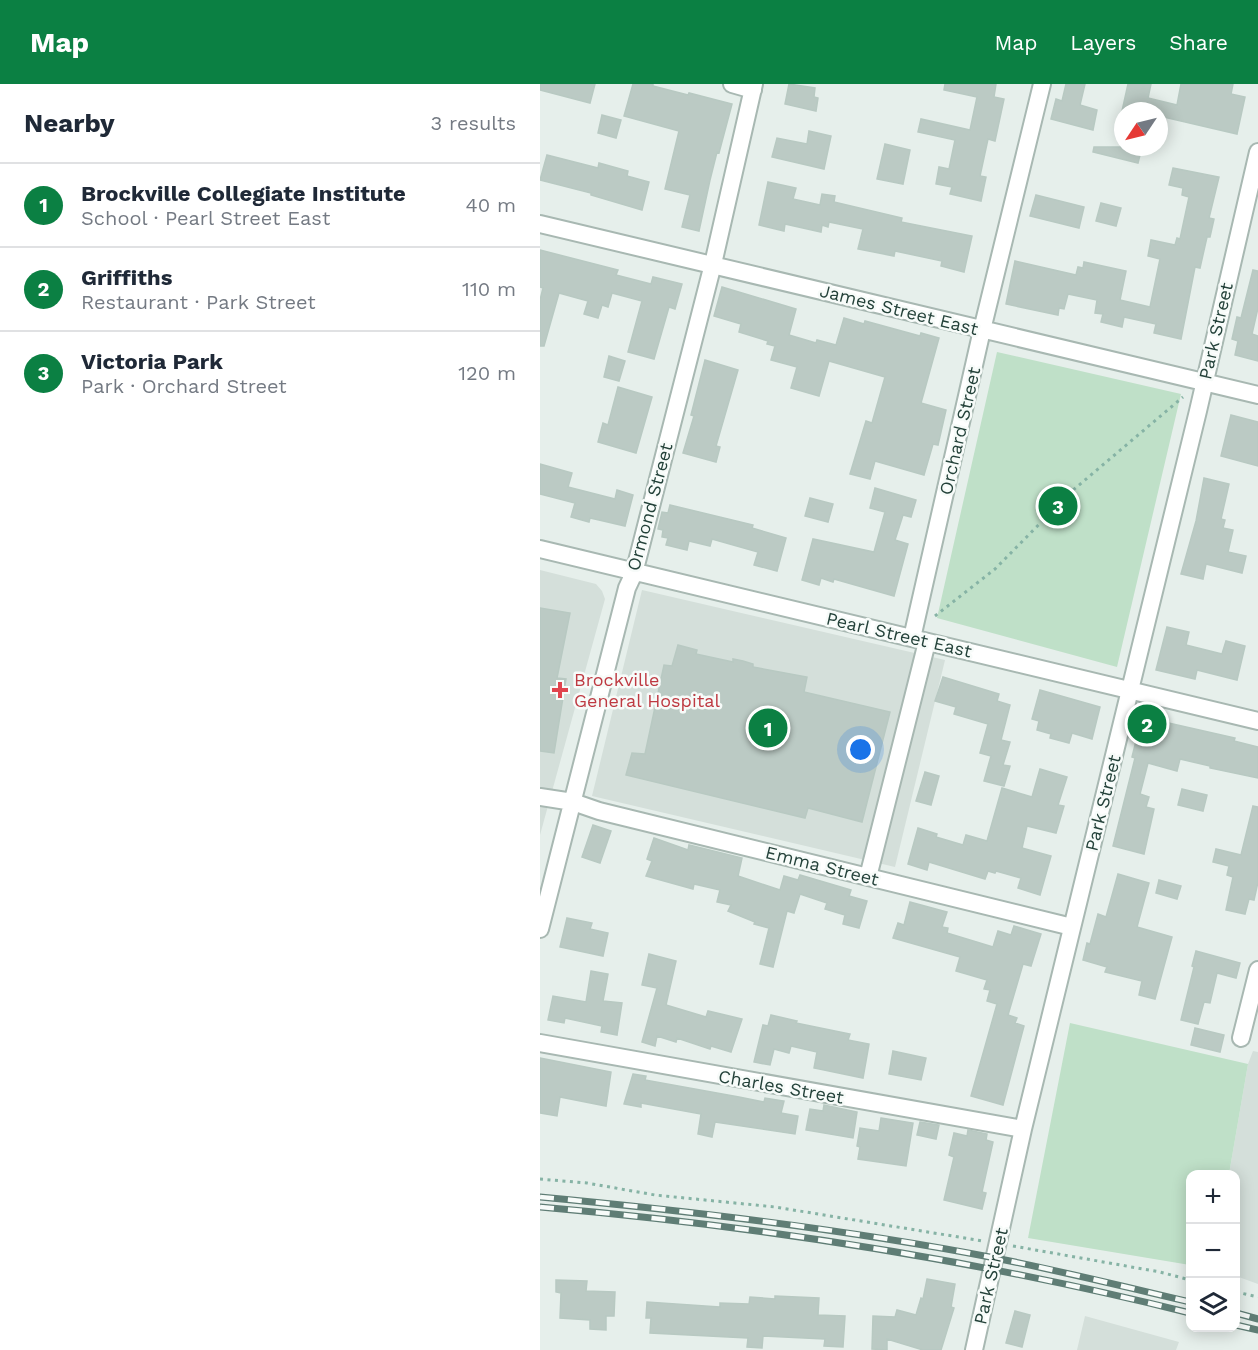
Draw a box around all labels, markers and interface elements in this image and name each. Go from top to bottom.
text: Map [30,26,89,59]
text: Map [994,30,1037,55]
text: Layers [1070,30,1136,55]
text: Share [1169,30,1228,55]
north arrow [1114,102,1168,156]
text: Nearby [24,108,115,138]
text: 3 results [431,111,516,135]
text: Brockville Collegiate Institute [81,181,406,206]
text: 1 [39,193,48,217]
text: 40 m [465,193,516,217]
text: School · Pearl Street East [81,206,330,230]
text: Griffiths [81,265,172,290]
text: 2 [38,277,49,301]
text: 110 m [462,277,516,301]
street label: James Street East [818,280,981,339]
street label: Park Street [1194,280,1237,381]
text: Restaurant · Park Street [81,290,316,314]
text: Victoria Park [81,349,223,374]
text: 3 [38,361,49,385]
text: 120 m [458,361,516,385]
street label: Orchard Street [935,365,985,497]
text: Park · Orchard Street [81,374,287,398]
street label: Ormond Street [622,440,677,573]
pin: 3 [1038,484,1078,528]
street label: Pearl Street East [824,608,974,662]
place label: Brockville General Hospital [574,669,720,711]
marker: Brockville General Hospital [551,681,569,699]
pin: 2 [1128,702,1166,746]
pin: 1 [748,706,788,750]
your location [846,735,875,764]
street label: Park Street [1080,752,1125,853]
street label: Emma Street [763,841,881,890]
street label: Charles Street [717,1065,846,1108]
map controls [1186,1170,1240,1332]
button: + [1186,1170,1240,1224]
button: − [1186,1224,1240,1278]
street label: Park Street [969,1225,1012,1326]
button: layers [1186,1278,1240,1332]

